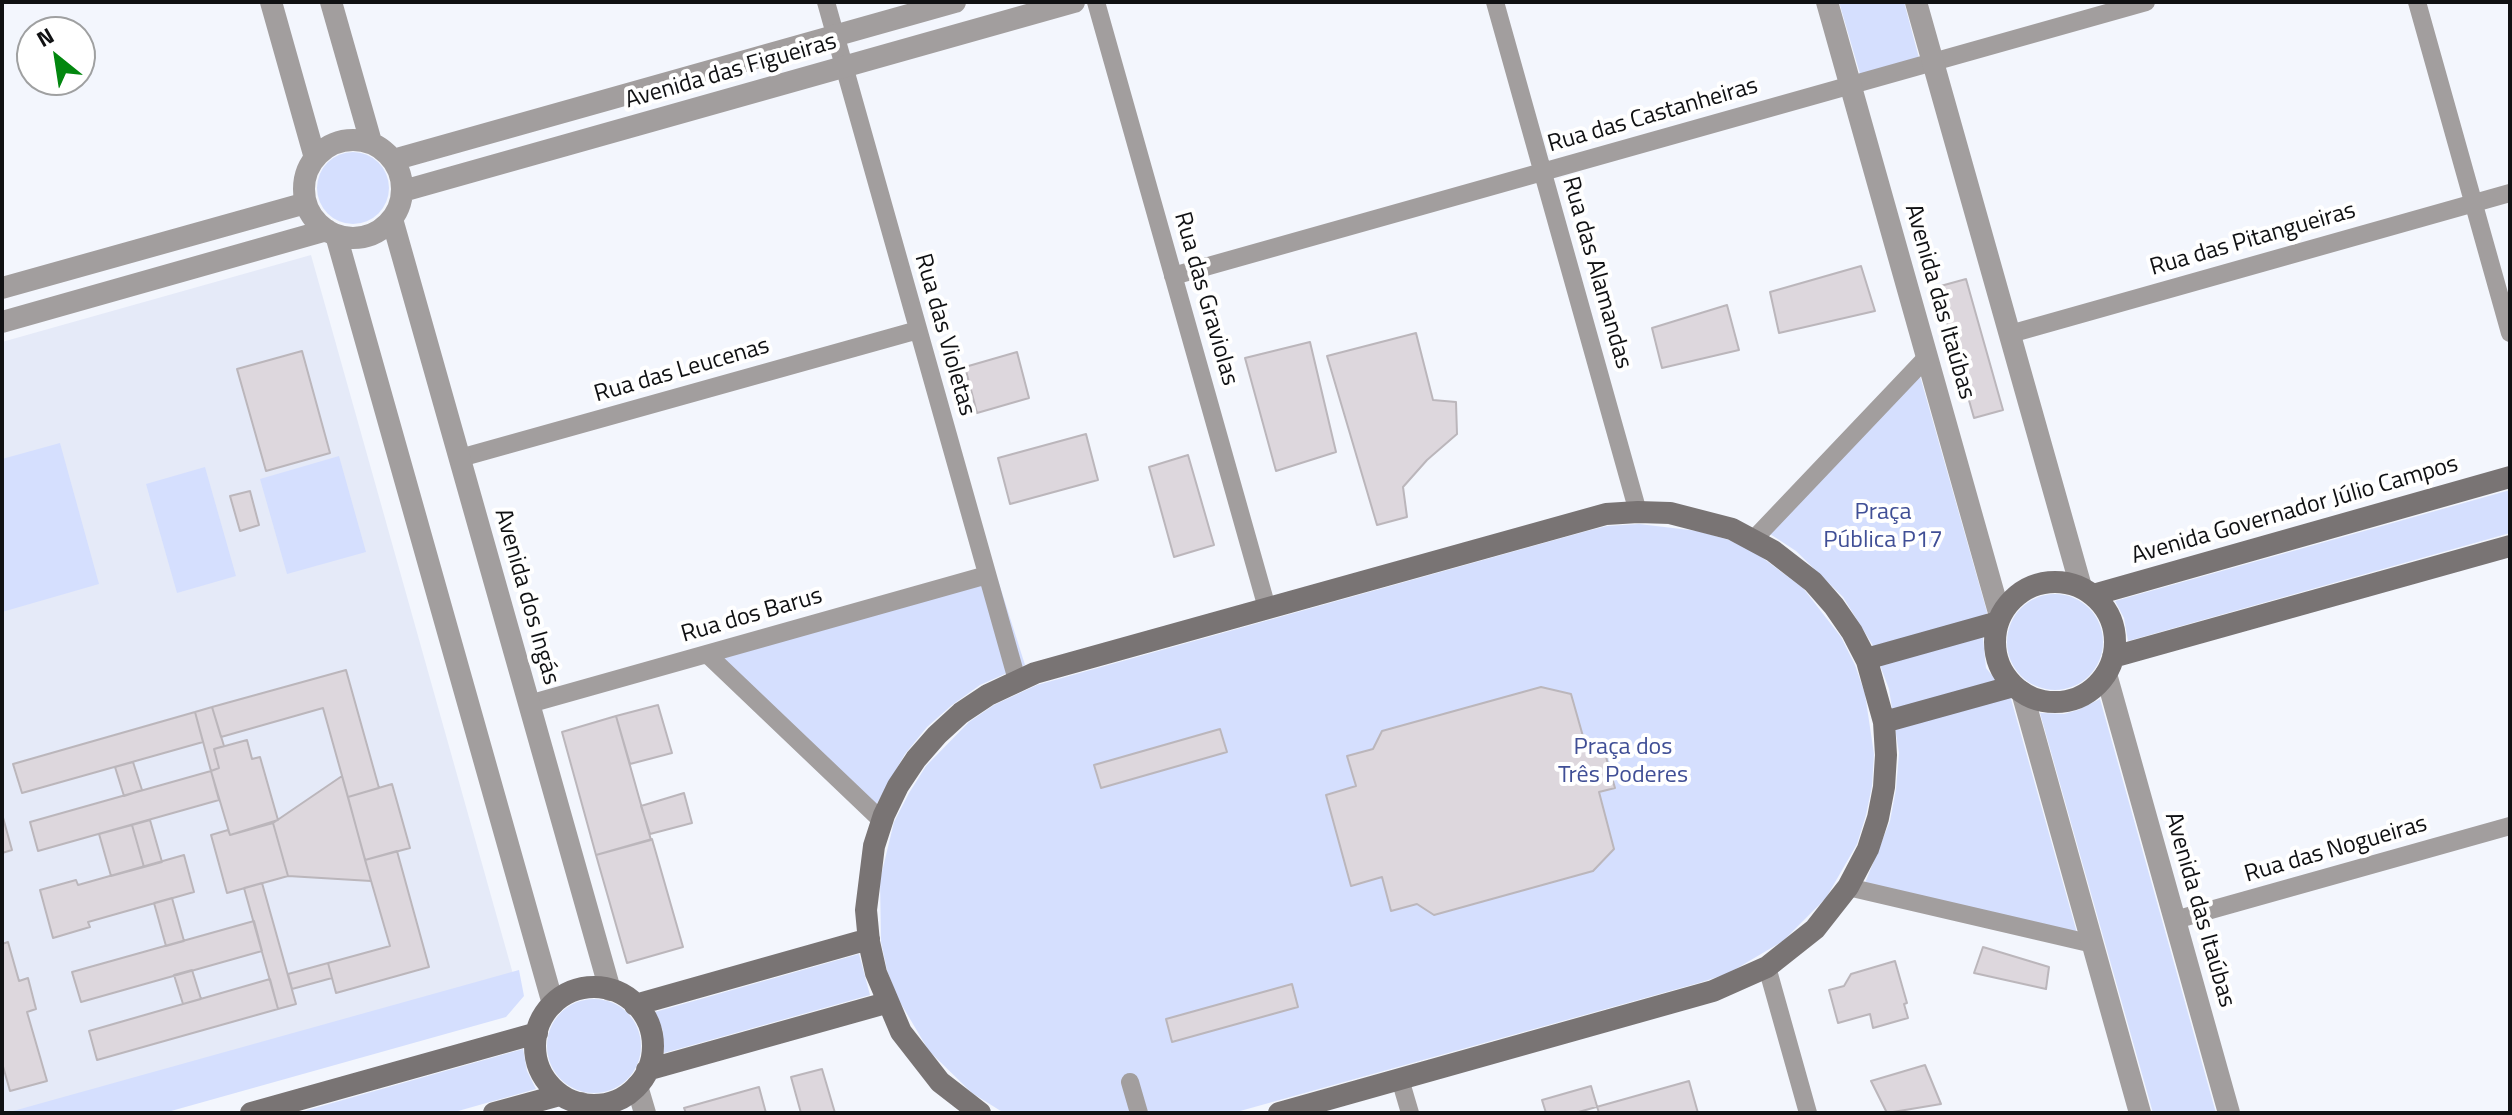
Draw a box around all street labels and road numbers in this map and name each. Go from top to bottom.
street label: Avenida das Figueiras [622,28,840,116]
street label: Rua das Castanheiras [1545,72,1761,160]
street label: Rua das Alamandas [1555,174,1637,372]
street label: Rua das Pitangueiras [2147,197,2359,283]
street label: Avenida das Itaúbas [1897,201,1981,403]
street label: Rua das Graviolas [1166,209,1244,389]
street label: Rua das Violetas [907,251,981,419]
street label: Rua das Leucenas [591,332,773,410]
street label: Avenida Governador Júlio Campos [2128,451,2462,571]
street label: Avenida dos Ingás [487,506,565,688]
street label: Rua dos Barus [678,582,826,650]
street label: Avenida das Itaúbas [2157,809,2241,1011]
street label: Rua das Nogueiras [2241,810,2431,890]

